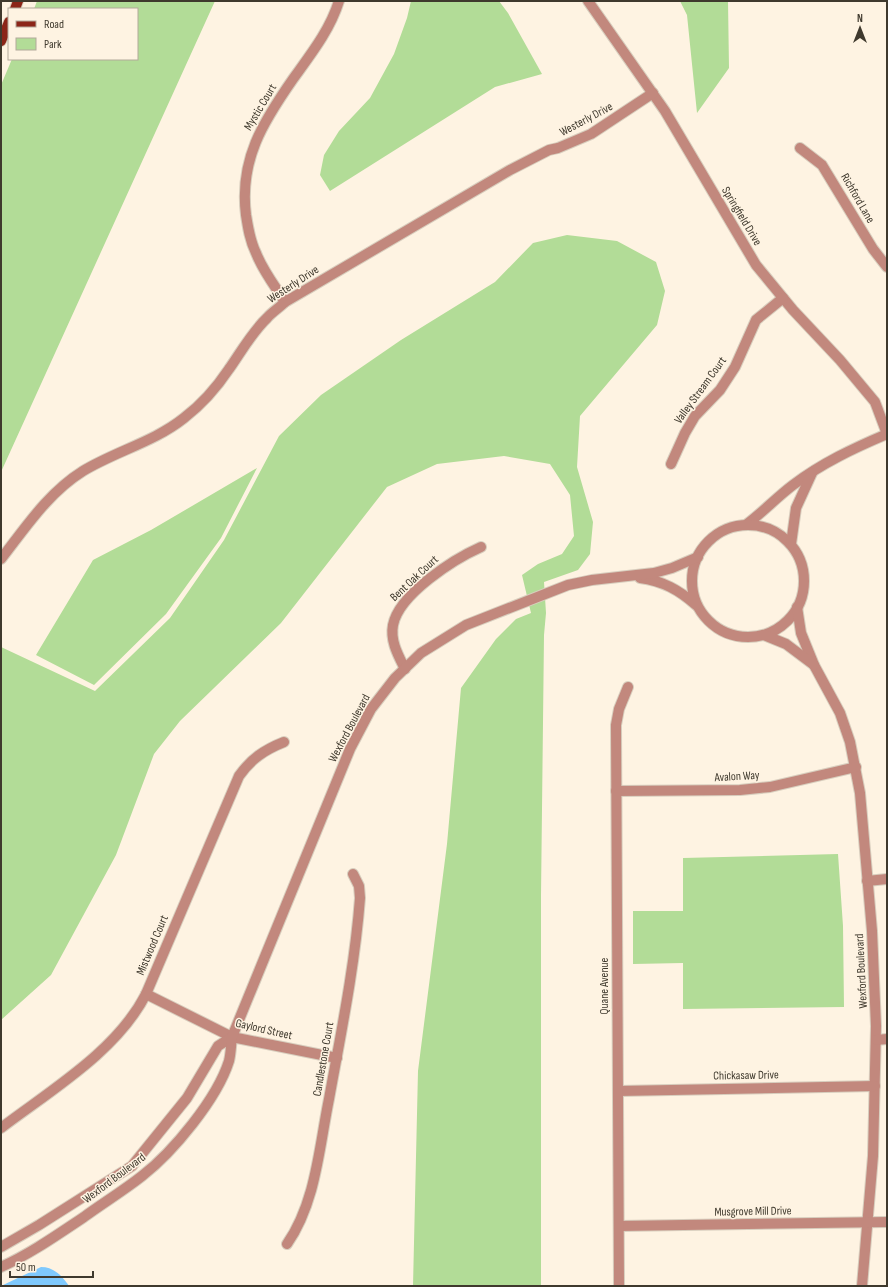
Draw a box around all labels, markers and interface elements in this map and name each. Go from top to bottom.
legend [8,8,138,60]
north arrow [840,8,880,48]
text: N [857,12,863,25]
text: Road [44,17,64,32]
text: Park [44,37,62,52]
street label: Mystic Court [241,81,280,133]
street label: Westerly Drive [557,99,616,140]
street label: Richford Lane [837,171,878,226]
street label: Springfield Drive [718,184,765,248]
street label: Westerly Drive [265,262,322,307]
street label: Valley Stream Court [671,353,730,427]
street label: Bent Oak Court [387,552,442,605]
street label: Wexford Boulevard [325,692,374,765]
street label: Avalon Way [713,768,760,785]
street label: Mistwood Court [133,913,172,978]
street label: Wexford Boulevard [852,933,871,1009]
street label: Quane Avenue [597,957,612,1014]
street label: Gaylord Street [234,1016,294,1043]
street label: Candlestone Court [310,1020,337,1097]
street label: Chickasaw Drive [713,1067,779,1084]
street label: Wexford Boulevard [80,1150,149,1207]
street label: Musgrove Mill Drive [714,1203,792,1220]
scale bar [10,1253,93,1279]
text: 50 m [16,1260,36,1275]

